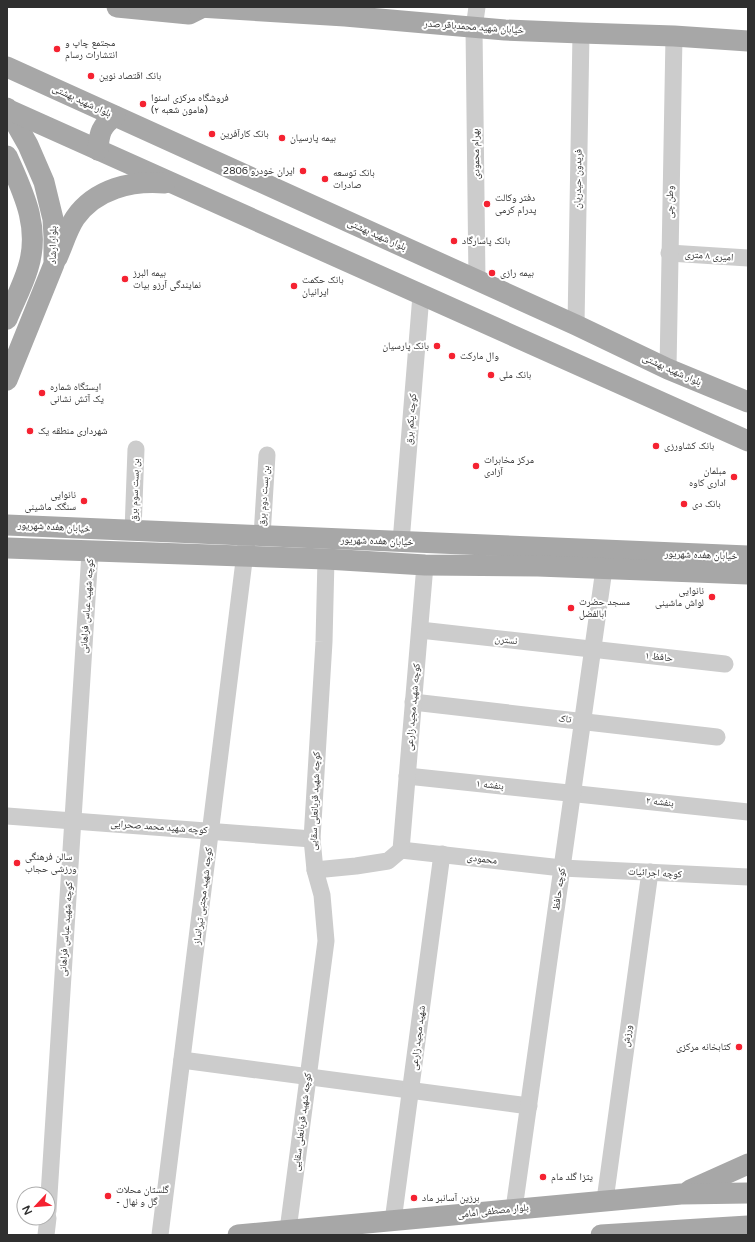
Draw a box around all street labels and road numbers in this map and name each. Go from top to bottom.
street label: خیابان شهید محمدباقر صدر [423,17,525,37]
street label: بلوار شهید بهشتی [51,82,114,120]
street label: بهرام محمودی [470,128,483,180]
street label: فریدون حیدریان [571,149,585,209]
street label: وطن چی [664,185,676,219]
street label: بلوار شهید بهشتی [345,217,409,254]
street label: بلوار ارشاد [47,226,59,264]
street label: امیری ۸ متری [684,248,734,264]
street label: بلوار شهید بهشتی [640,352,704,389]
street label: کوچه یکم برق [403,393,420,445]
street label: بن بست سوم برق [128,458,143,522]
street label: بن بست دوم برق [256,465,273,527]
street label: خیابان هفده شهریور [16,519,91,535]
street label: خیابان هفده شهریور [339,534,414,548]
street label: خیابان هفده شهریور [663,548,738,562]
street label: کوچه شهید عباس فراهانی [78,558,96,654]
street label: نسترن [494,633,518,647]
street label: حافظ ۱ [644,650,674,664]
street label: کوچه شهید مجید زارعی [403,663,423,751]
street label: تاک [558,712,572,726]
street label: کوچه شهید قربانعلی سقایی [307,751,323,851]
street label: بنفشه ۱ [476,778,505,792]
street label: بنفشه ۲ [646,795,675,809]
street label: کوچه شهید محمد صحرایی [110,818,208,836]
street label: کوچه شهید مجتبی تیرانداز [191,847,215,946]
street label: محمودی [466,851,498,867]
street label: کوچه اجرائیات [628,866,682,880]
street label: کوچه حافظ [550,867,568,911]
street label: کوچه شهید عباس فراهانی [57,881,75,977]
street label: شهید مجید زارعی [408,1004,428,1071]
street label: ورزش [619,1024,635,1048]
street label: کوچه شهید قربانعلی سقایی [290,1072,314,1172]
street label: بلوار مصطفی امامی [457,1201,529,1221]

